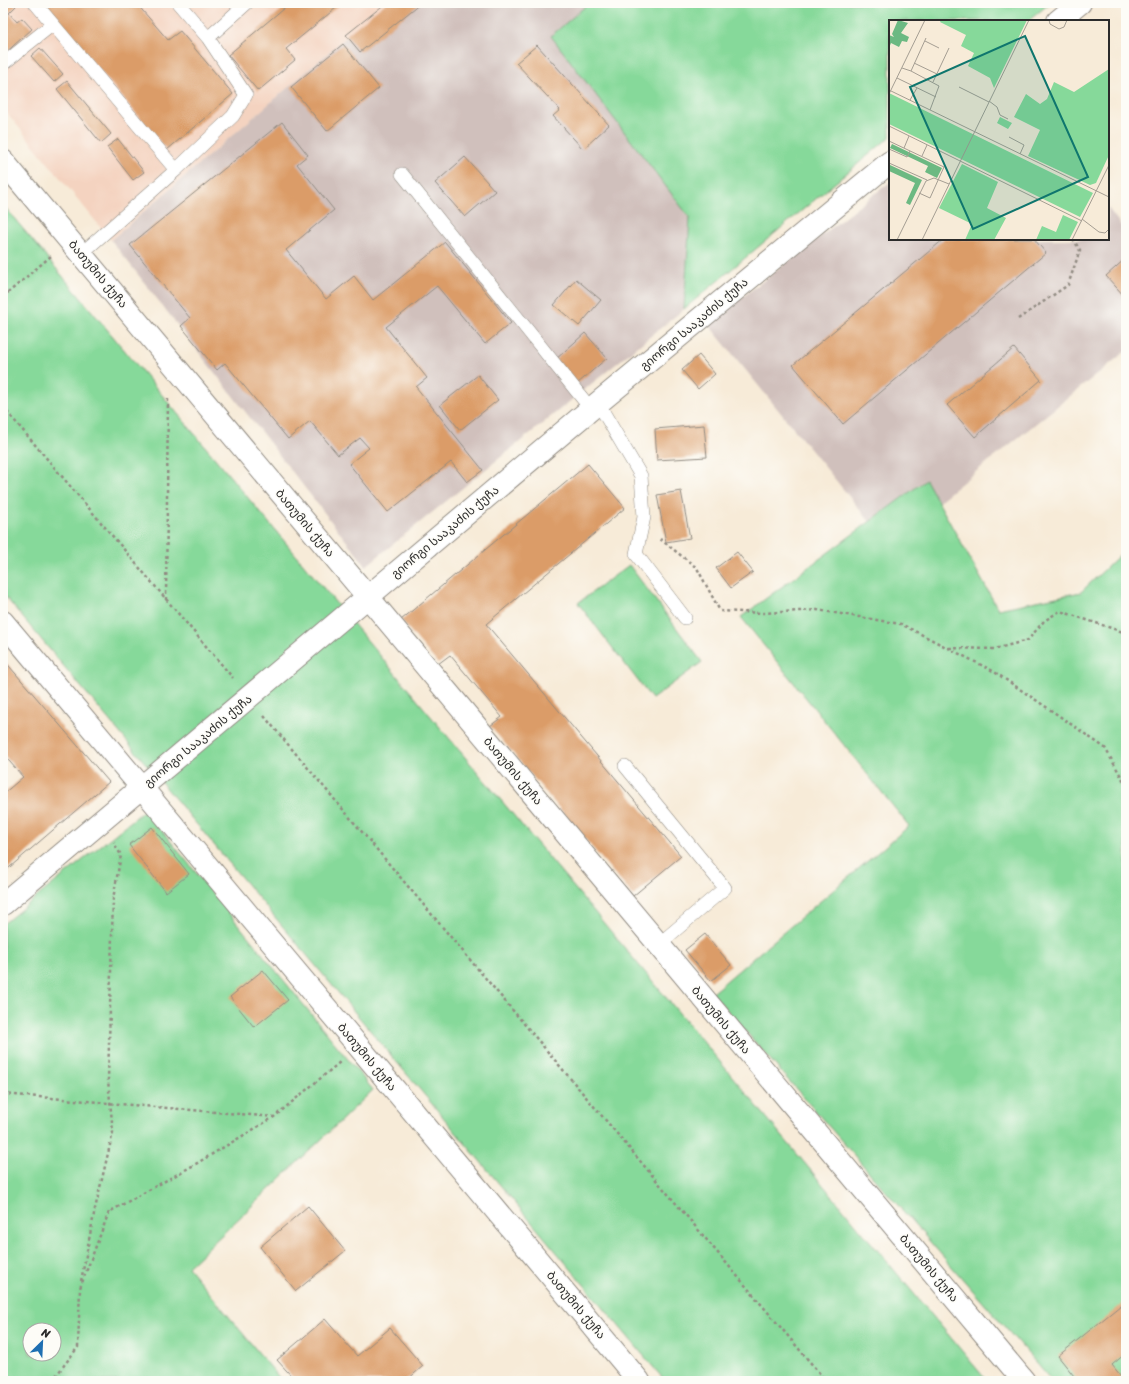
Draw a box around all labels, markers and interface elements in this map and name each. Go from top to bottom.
inset map [889,20,1109,240]
street label: ბათუმის ქუჩა [63,235,133,313]
street label: გიორგი სააკაძის ქუჩა [635,272,753,376]
street label: გიორგი სააკაძის ქუჩა [386,480,504,584]
street label: ბათუმის ქუჩა [270,484,340,562]
street label: გიორგი სააკაძის ქუჩა [139,689,257,793]
street label: ბათუმის ქუჩა [478,732,548,810]
street label: ბათუმის ქუჩა [686,981,756,1059]
street label: ბათუმის ქუჩა [332,1018,402,1096]
street label: ბათუმის ქუჩა [894,1229,964,1307]
street label: ბათუმის ქუჩა [541,1266,611,1344]
north arrow [22,1322,62,1362]
text: N [38,1323,54,1344]

